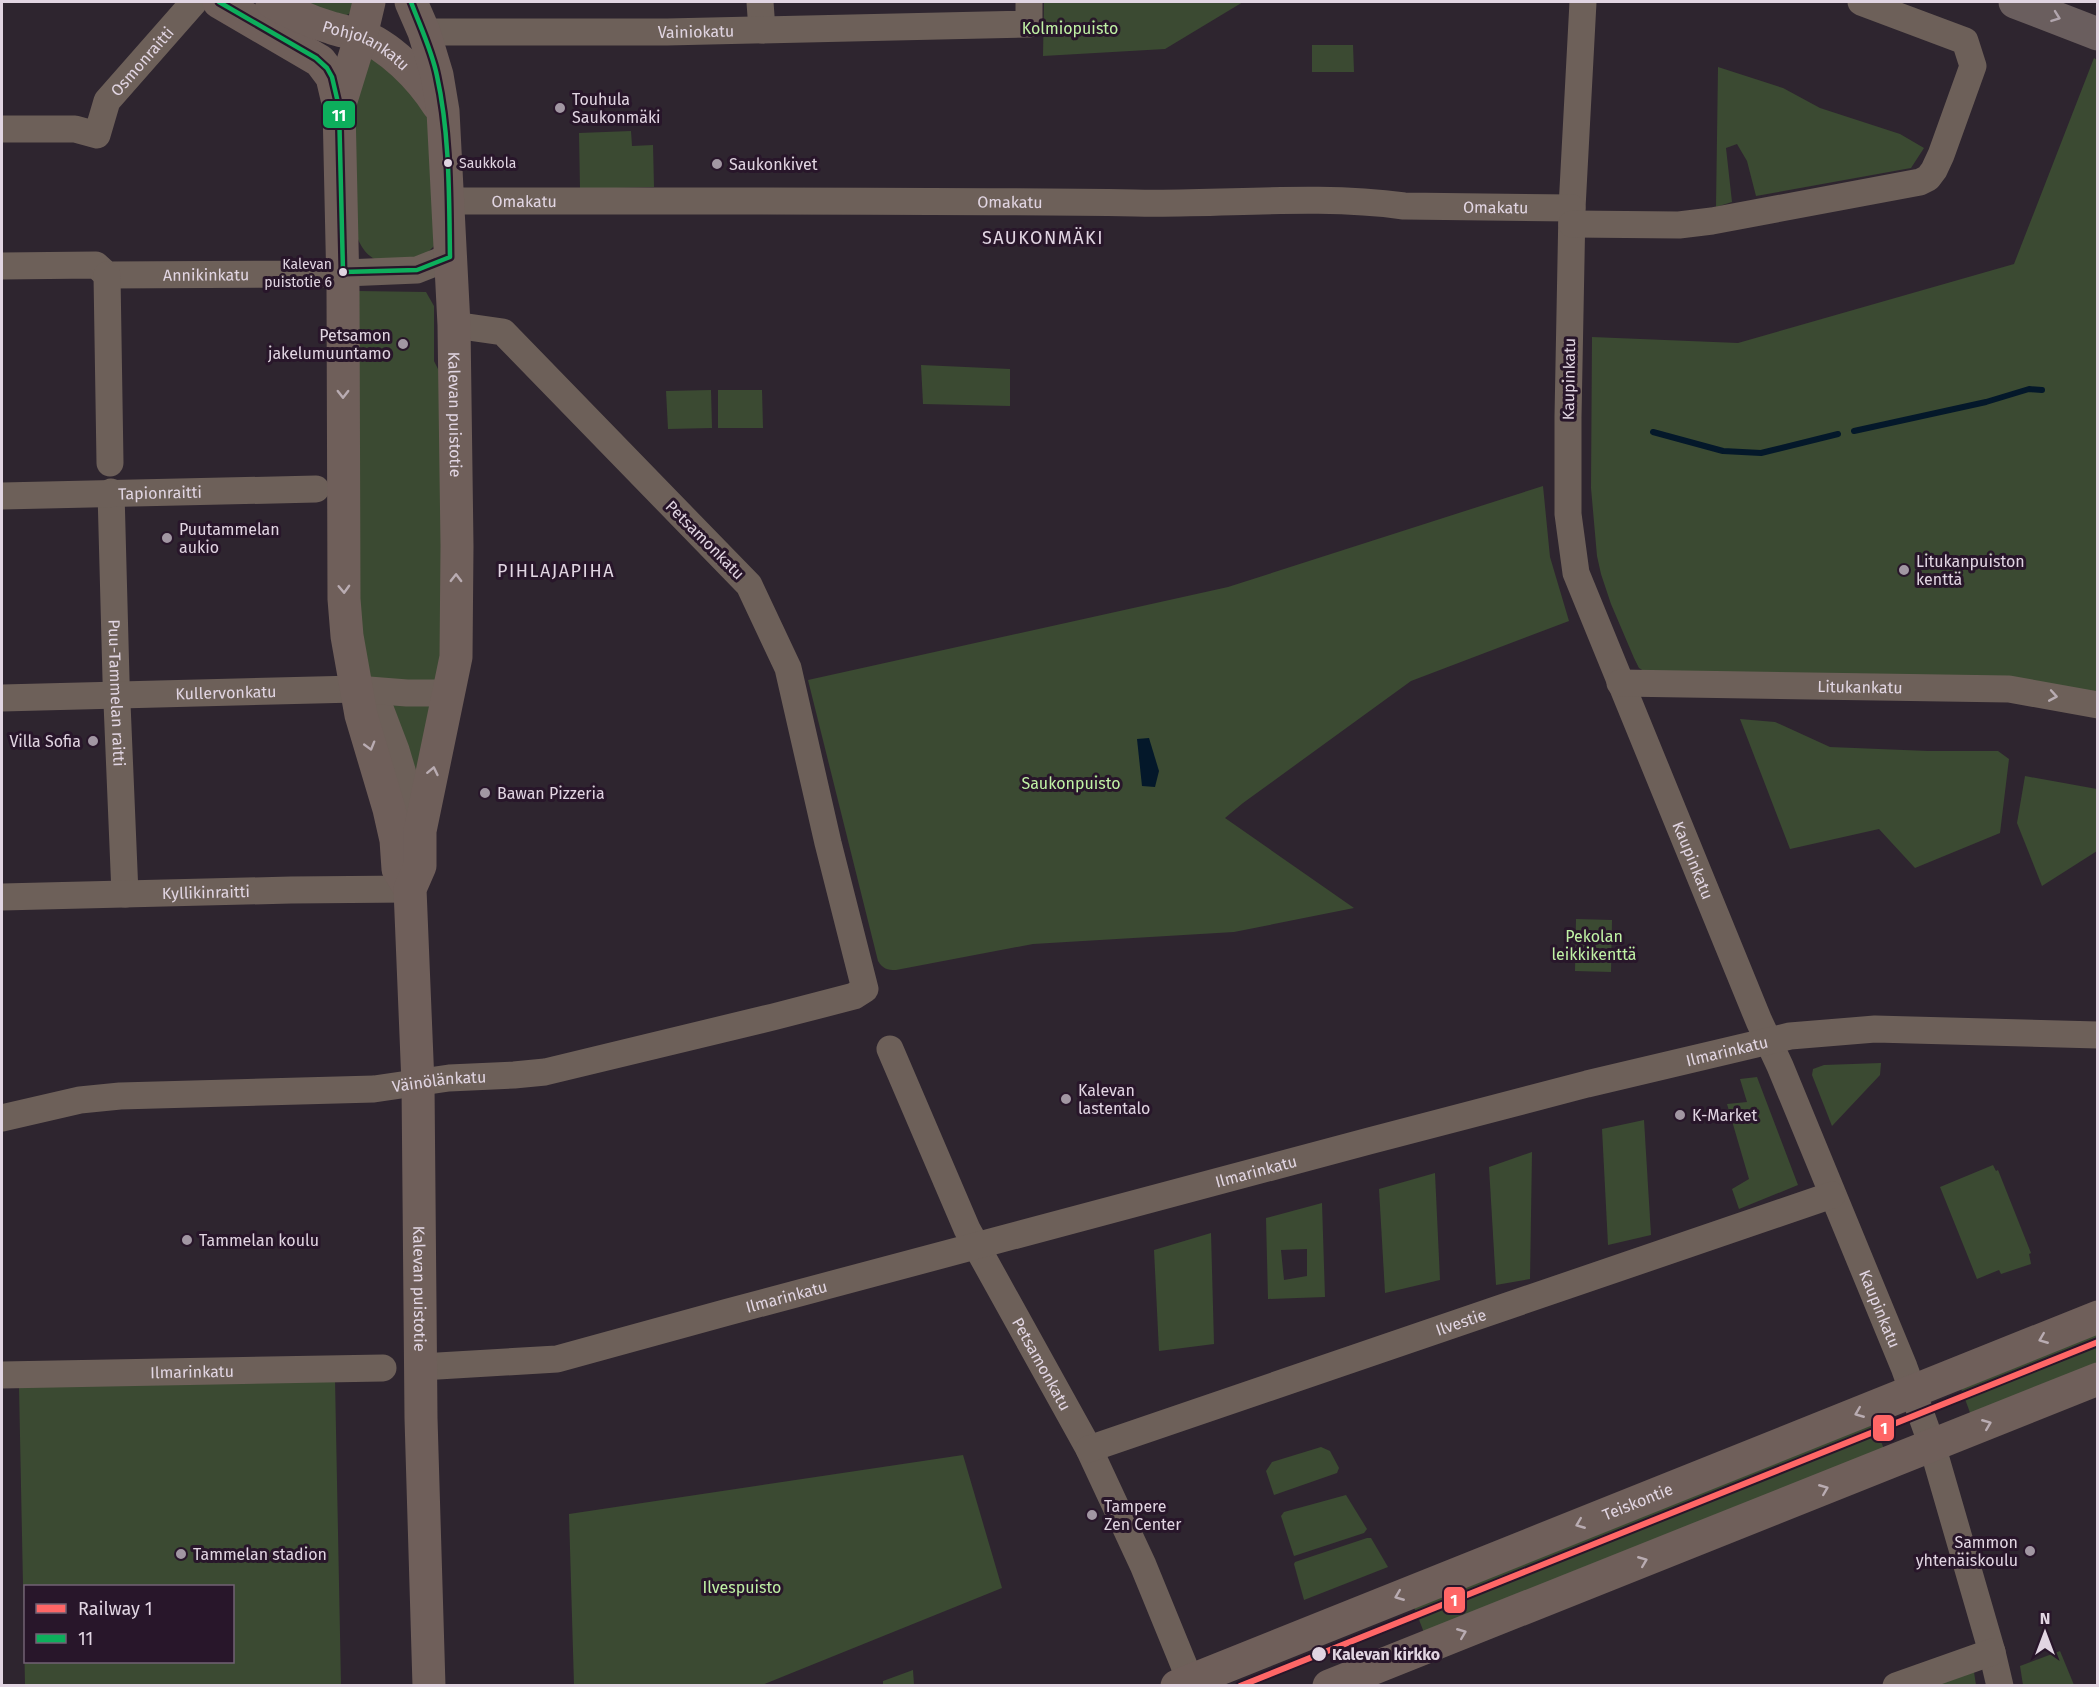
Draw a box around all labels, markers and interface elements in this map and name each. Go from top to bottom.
one-way arrow [2050,10,2061,22]
street label: Pohjolankatu [320,16,414,74]
park label: Kolmiopuisto [1022,19,1118,38]
street label: Vainiokatu [658,21,734,42]
street label: Osmonraitti [106,23,177,100]
place label: Touhula Saukonmäki [572,90,661,127]
line badge: 11 [322,100,356,129]
marker: Touhula Saukonmäki [553,101,567,115]
text: 11 [332,106,346,125]
place label: Saukkola [459,155,516,172]
place label: Saukonkivet [729,155,818,174]
marker: Saukkola [442,157,454,169]
marker: Saukonkivet [710,157,724,171]
street label: Omakatu [491,191,557,210]
street label: Omakatu [977,192,1043,211]
street label: Omakatu [1463,197,1528,217]
district label: SAUKONMÄKI [982,227,1104,249]
place label: Kalevan puistotie 6 [264,256,332,291]
street label: Annikinkatu [163,265,249,284]
marker: Kalevan puistotie 6 [337,266,349,278]
place label: Petsamon jakelumuuntamo [267,326,391,363]
marker: Petsamon jakelumuuntamo [396,337,410,351]
street label: Kaupinkatu [1559,338,1579,420]
street label: Kalevan puistotie [445,352,466,478]
one-way arrow [337,389,349,398]
street label: Tapionraitti [118,482,202,503]
street label: Petsamonkatu [662,497,748,583]
place label: Puutammelan aukio [179,520,280,557]
marker: Puutammelan aukio [160,531,174,545]
place label: Litukanpuiston kenttä [1916,552,2025,589]
district label: PIHLAJAPIHA [497,560,615,582]
marker: Litukanpuiston kenttä [1897,563,1911,577]
one-way arrow [450,574,462,583]
one-way arrow [337,584,350,593]
street label: Puu-Tammelan raitti [105,619,129,767]
street label: Litukankatu [1817,677,1903,697]
street label: Kullervonkatu [175,682,277,703]
one-way arrow [2049,690,2058,702]
place label: Villa Sofia [9,732,81,751]
marker: Villa Sofia [86,734,100,748]
one-way arrow [363,740,375,751]
one-way arrow [426,766,439,776]
park label: Saukonpuisto [1021,774,1121,793]
place label: Bawan Pizzeria [497,784,605,803]
marker: Bawan Pizzeria [478,786,492,800]
street label: Kaupinkatu [1669,818,1718,902]
street label: Kyllikinraitti [162,881,250,903]
park label: Pekolan leikkikenttä [1551,927,1637,964]
street label: Ilmarinkatu [1684,1032,1770,1070]
street label: Väinölänkatu [391,1067,487,1096]
place label: Kalevan lastentalo [1078,1081,1150,1118]
marker: Kalevan lastentalo [1059,1092,1073,1106]
place label: K-Market [1692,1106,1757,1125]
marker: K-Market [1673,1108,1687,1122]
street label: Ilmarinkatu [1213,1151,1299,1191]
street label: Kalevan puistotie [410,1226,430,1352]
place label: Tammelan koulu [199,1231,319,1250]
marker: Tammelan koulu [180,1233,194,1247]
street label: Kaupinkatu [1855,1267,1905,1351]
street label: Ilmarinkatu [743,1276,829,1316]
street label: Ilvestie [1433,1304,1489,1339]
street label: Petsamonkatu [1008,1314,1075,1414]
one-way arrow [2038,1332,2049,1344]
street label: Ilmarinkatu [150,1361,234,1382]
one-way arrow [1854,1406,1865,1418]
line badge: 1 [1872,1414,1895,1442]
text: 1 [1880,1419,1888,1438]
one-way arrow [1980,1419,1991,1431]
street label: Teiskontie [1600,1479,1675,1524]
one-way arrow [1818,1484,1829,1496]
place label: Tampere Zen Center [1104,1497,1182,1534]
marker: Tampere Zen Center [1085,1508,1099,1522]
one-way arrow [1575,1517,1586,1530]
place label: Sammon yhtenäiskoulu [1916,1533,2018,1570]
marker: Sammon yhtenäiskoulu [2023,1544,2037,1558]
place label: Tammelan stadion [193,1545,327,1564]
marker: Tammelan stadion [174,1547,188,1561]
one-way arrow [1637,1556,1648,1568]
park label: Ilvespuisto [703,1578,781,1597]
legend [24,1585,234,1663]
line badge: 1 [1443,1586,1466,1614]
one-way arrow [1394,1589,1405,1601]
text: 1 [1450,1591,1458,1610]
text: Railway 1 [78,1598,152,1620]
north arrow [2015,1603,2075,1663]
text: N [2040,1609,2050,1628]
text: 11 [78,1628,93,1650]
one-way arrow [1456,1628,1467,1640]
marker: Kalevan kirkko [1310,1645,1328,1663]
place label: Kalevan kirkko [1332,1645,1440,1664]

